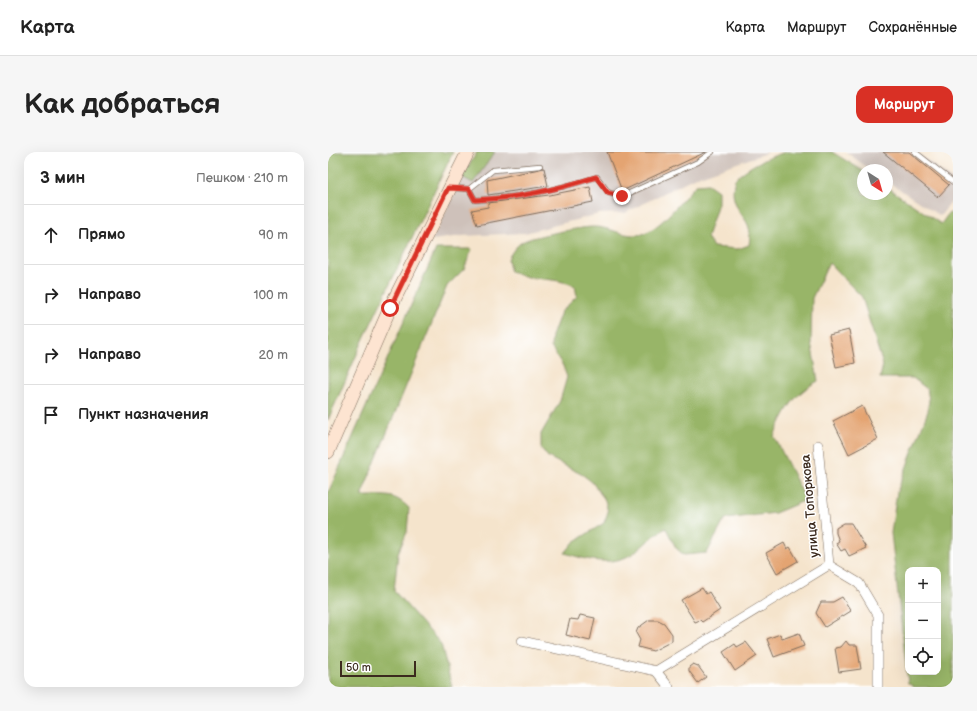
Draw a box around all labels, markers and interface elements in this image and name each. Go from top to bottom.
text: Карта [20,16,74,39]
text: Карта [726,19,765,36]
text: Маршрут [787,19,847,36]
text: Сохранённые [869,19,957,36]
button: Маршрут [856,86,953,123]
text: Как добраться [24,88,221,121]
north arrow [857,164,893,200]
text: 3 мин [40,168,85,188]
text: Пешком · 210 m [196,170,288,186]
route end [613,187,631,205]
icon: ahead [40,224,62,246]
text: Прямо [78,225,125,244]
text: 90 m [259,227,288,243]
icon: right [40,284,62,306]
text: Направо [78,285,141,304]
text: 100 m [253,287,288,303]
route start [381,299,399,317]
icon: right [40,344,62,366]
text: Направо [78,345,141,364]
text: 20 m [258,347,288,363]
icon: arrive [40,404,62,426]
text: Пункт назначения [78,405,209,424]
street label: улица Топоркова [797,453,822,558]
map controls [905,567,941,675]
button: + [905,567,941,603]
button: − [905,603,941,639]
button: locate [905,639,941,675]
scale bar [340,659,416,678]
text: 50 m [346,661,371,674]

